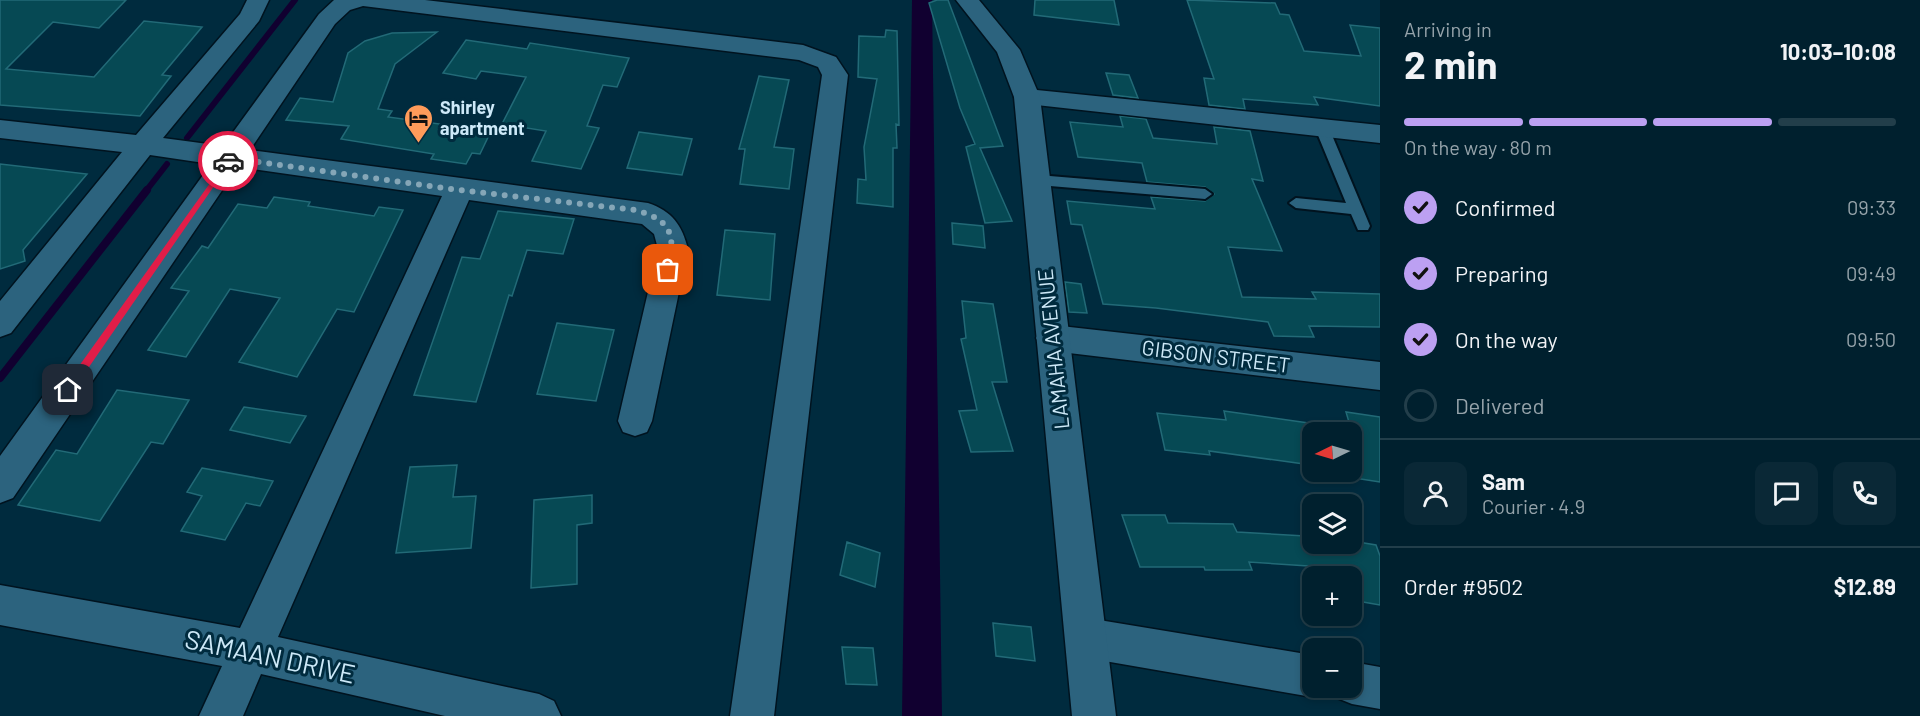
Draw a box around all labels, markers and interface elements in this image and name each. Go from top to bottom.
text: Arriving in [1404,17,1492,41]
text: 10:03–10:08 [1780,38,1896,64]
text: 2 min [1404,40,1497,87]
place label: Shirley apartment [440,96,525,139]
hotel icon: Shirley apartment [403,102,435,144]
courier [198,131,258,191]
text: On the way · 80 m [1404,135,1552,159]
icon: car [212,145,245,178]
icon: check [1404,191,1437,224]
text: Confirmed [1455,194,1555,220]
text: 09:33 [1847,195,1896,219]
pin [642,244,693,295]
icon: bag [651,253,684,286]
icon: check [1404,257,1437,290]
text: Preparing [1455,260,1548,286]
text: 09:49 [1846,261,1896,285]
street label: LAMAHA AVENUE [1032,268,1073,431]
icon: check [1404,323,1437,356]
text: On the way [1455,326,1558,352]
text: 09:50 [1846,327,1896,351]
street label: GIBSON STREET [1141,334,1292,377]
pin [42,364,93,415]
icon: home [51,373,84,406]
text: Delivered [1455,392,1544,418]
north arrow [1302,422,1362,482]
map controls [1302,422,1362,698]
button: person [1404,462,1467,525]
button: chat [1755,462,1818,525]
button: phone [1833,462,1896,525]
text: Sam [1482,468,1525,494]
button: layers [1302,494,1362,554]
text: Courier · 4.9 [1482,494,1585,518]
button: + [1302,566,1362,626]
text: Order #9502 [1404,573,1523,599]
text: $12.89 [1834,573,1896,599]
street label: SAMAAN DRIVE [182,622,358,689]
button: − [1302,638,1362,698]

